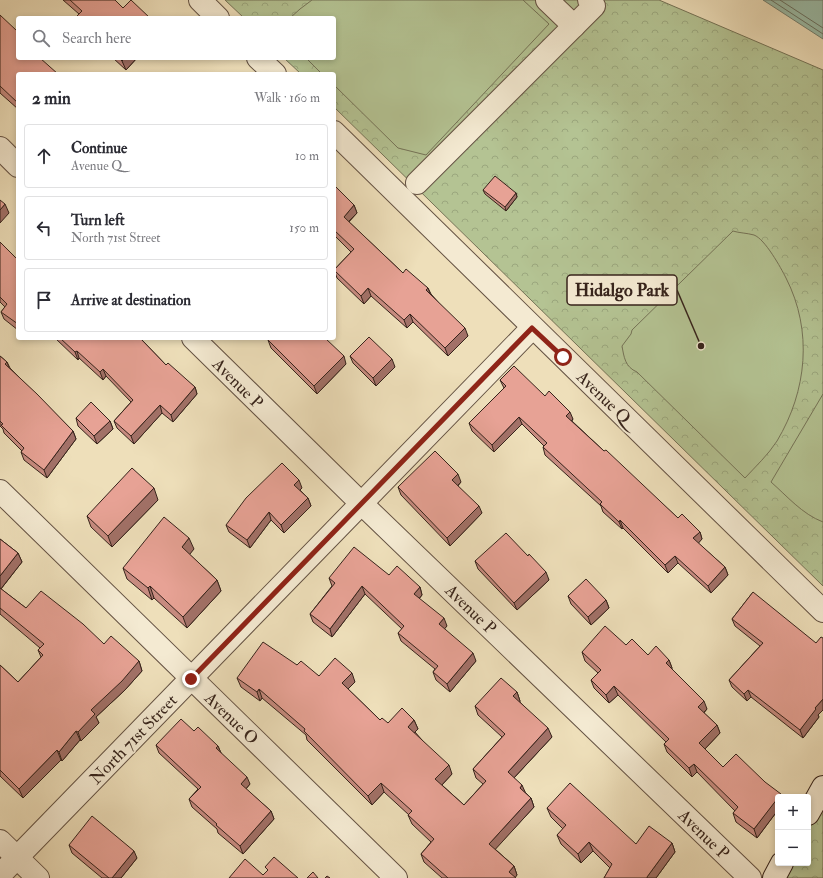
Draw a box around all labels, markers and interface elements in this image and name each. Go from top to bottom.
search box [16,16,336,60]
icon: search [30,27,52,49]
text: Search here [62,29,131,48]
text: 2 min [32,88,71,109]
text: Walk · 160 m [254,90,320,106]
text: Continue [71,139,127,158]
icon: ahead [33,145,55,167]
text: 10 m [295,148,319,164]
text: Avenue Q [71,158,122,174]
text: Turn left [71,211,125,230]
icon: left [33,217,55,239]
text: 150 m [289,220,319,236]
text: North 71st Street [71,230,161,246]
callout: Hidalgo Park [567,275,677,305]
text: Hidalgo Park [575,279,670,302]
icon: arrive [33,289,55,311]
text: Arrive at destination [71,291,191,310]
route start [554,348,572,366]
street label: Avenue P [207,353,267,413]
street label: Avenue Q [571,366,643,436]
street label: Avenue P [440,579,501,639]
route end [182,670,200,688]
street label: Avenue O [200,687,263,749]
street label: North 71st Street [85,690,182,789]
map controls [775,794,811,866]
button: + [775,794,811,830]
street label: Avenue P [673,804,734,864]
button: − [775,830,811,866]

